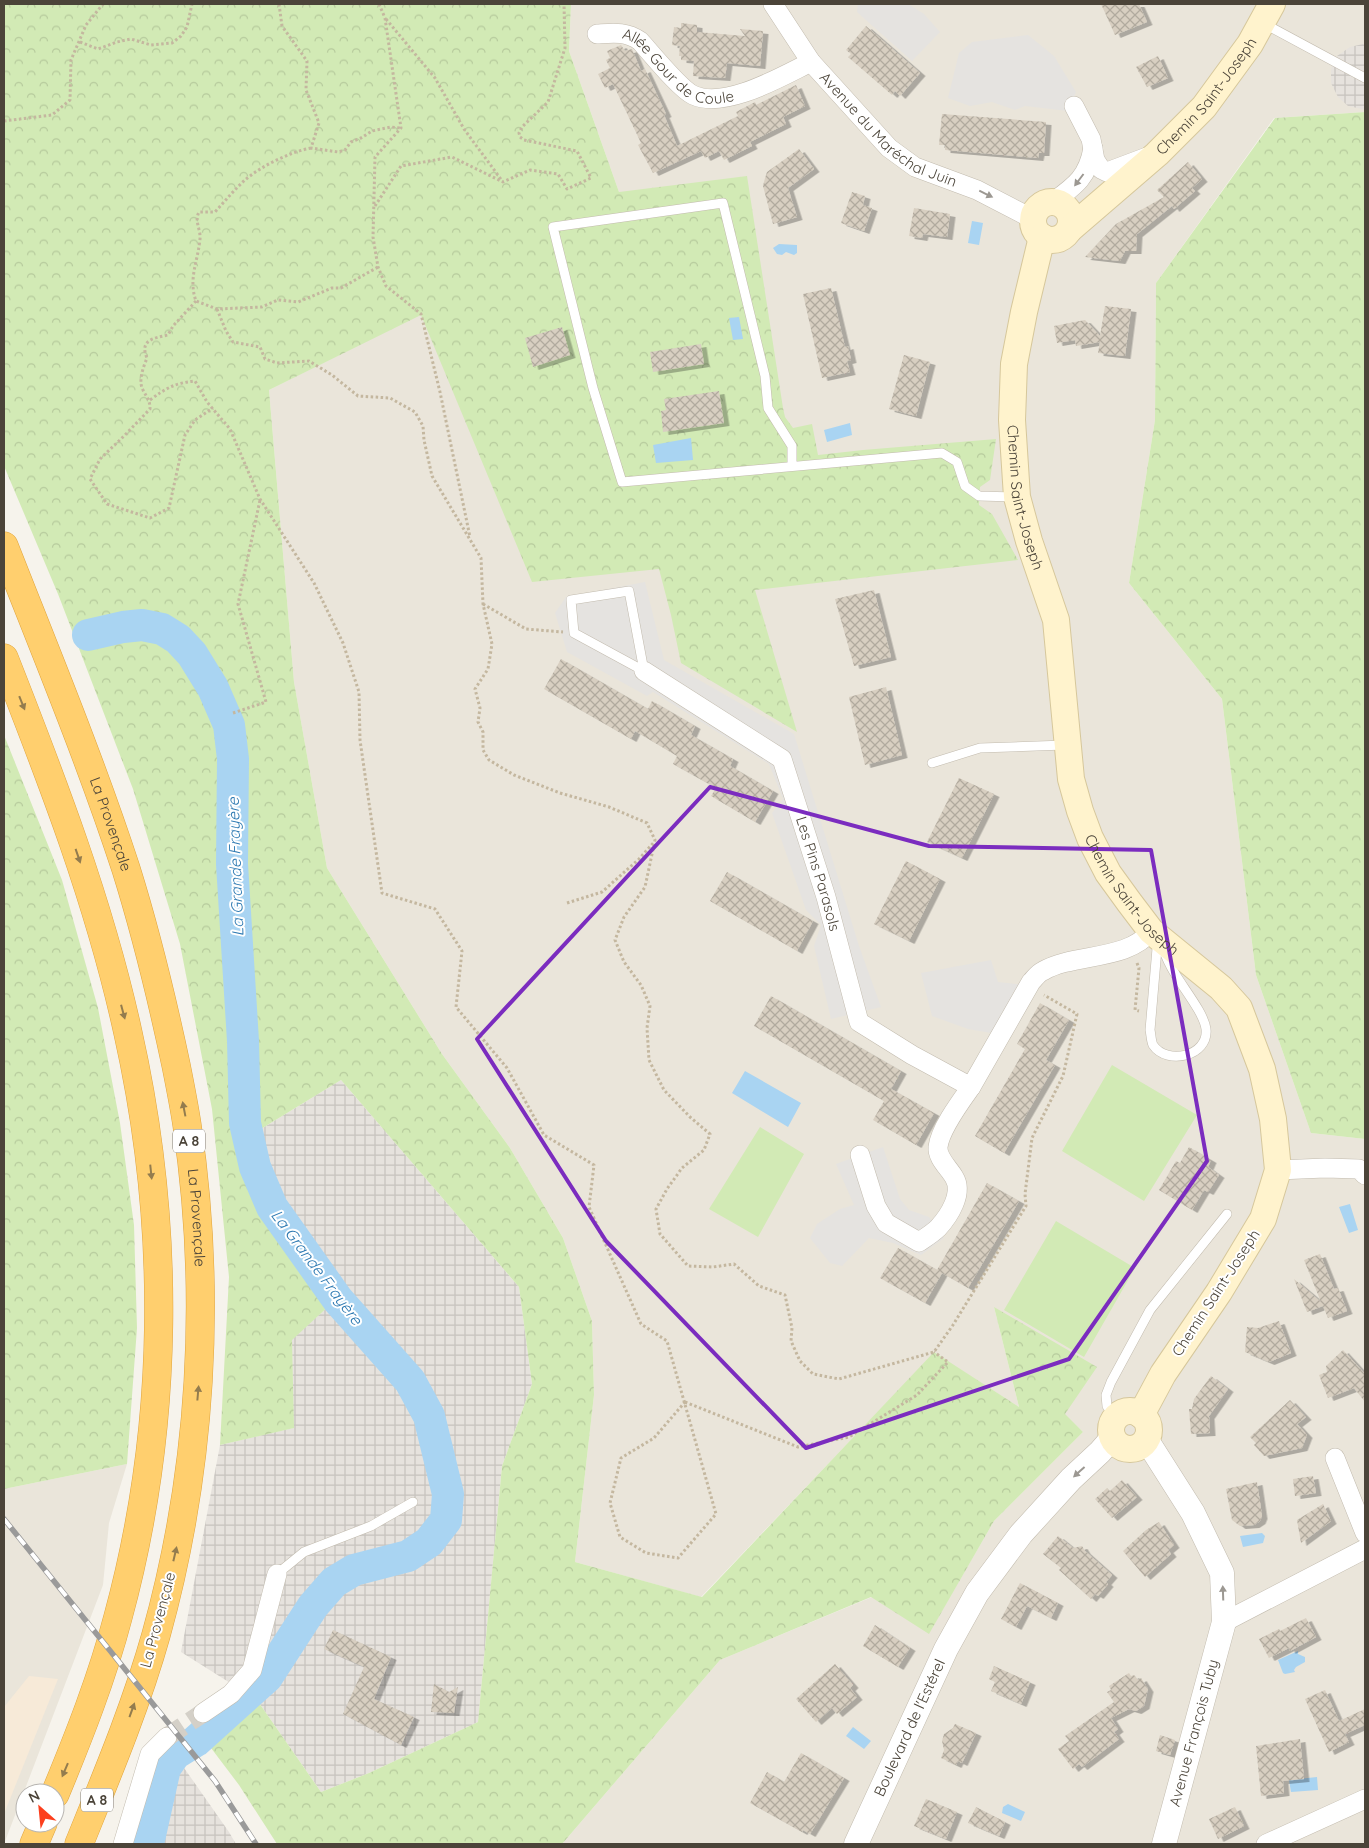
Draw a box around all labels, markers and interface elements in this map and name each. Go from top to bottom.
street label: Allée Gour de Coule [620,24,736,108]
street label: Chemin Saint-Joseph [1152,34,1261,159]
street label: Avenue du Maréchal Juin [816,68,960,191]
one-way arrow [1074,173,1085,186]
one-way arrow [979,190,993,198]
street label: Chemin Saint-Joseph [1003,424,1048,572]
one-way arrow [18,696,26,710]
street label: La Provençale [86,774,136,874]
water label: La Grande Frayère [223,796,247,937]
street label: Les Pins Parasols [792,814,845,933]
street label: Chemin Saint-Joseph [1081,831,1183,959]
one-way arrow [75,848,82,863]
one-way arrow [119,1004,127,1019]
one-way arrow [180,1100,188,1116]
road number: A 8 [173,1130,205,1152]
one-way arrow [147,1164,155,1180]
street label: La Provençale [184,1168,210,1267]
water label: La Grande Frayère [267,1205,367,1329]
street label: Chemin Saint-Joseph [1167,1226,1264,1360]
one-way arrow [195,1385,203,1401]
one-way arrow [1073,1466,1085,1478]
one-way arrow [171,1546,179,1561]
street label: La Provençale [136,1570,179,1670]
one-way arrow [1219,1585,1227,1601]
street label: Boulevard de l'Estérel [869,1656,949,1799]
street label: Avenue François Tuby [1165,1657,1222,1809]
one-way arrow [128,1702,136,1717]
one-way arrow [61,1763,69,1777]
north arrow [15,1783,65,1833]
text: N [25,1786,43,1807]
road number: A 8 [81,1788,113,1812]

